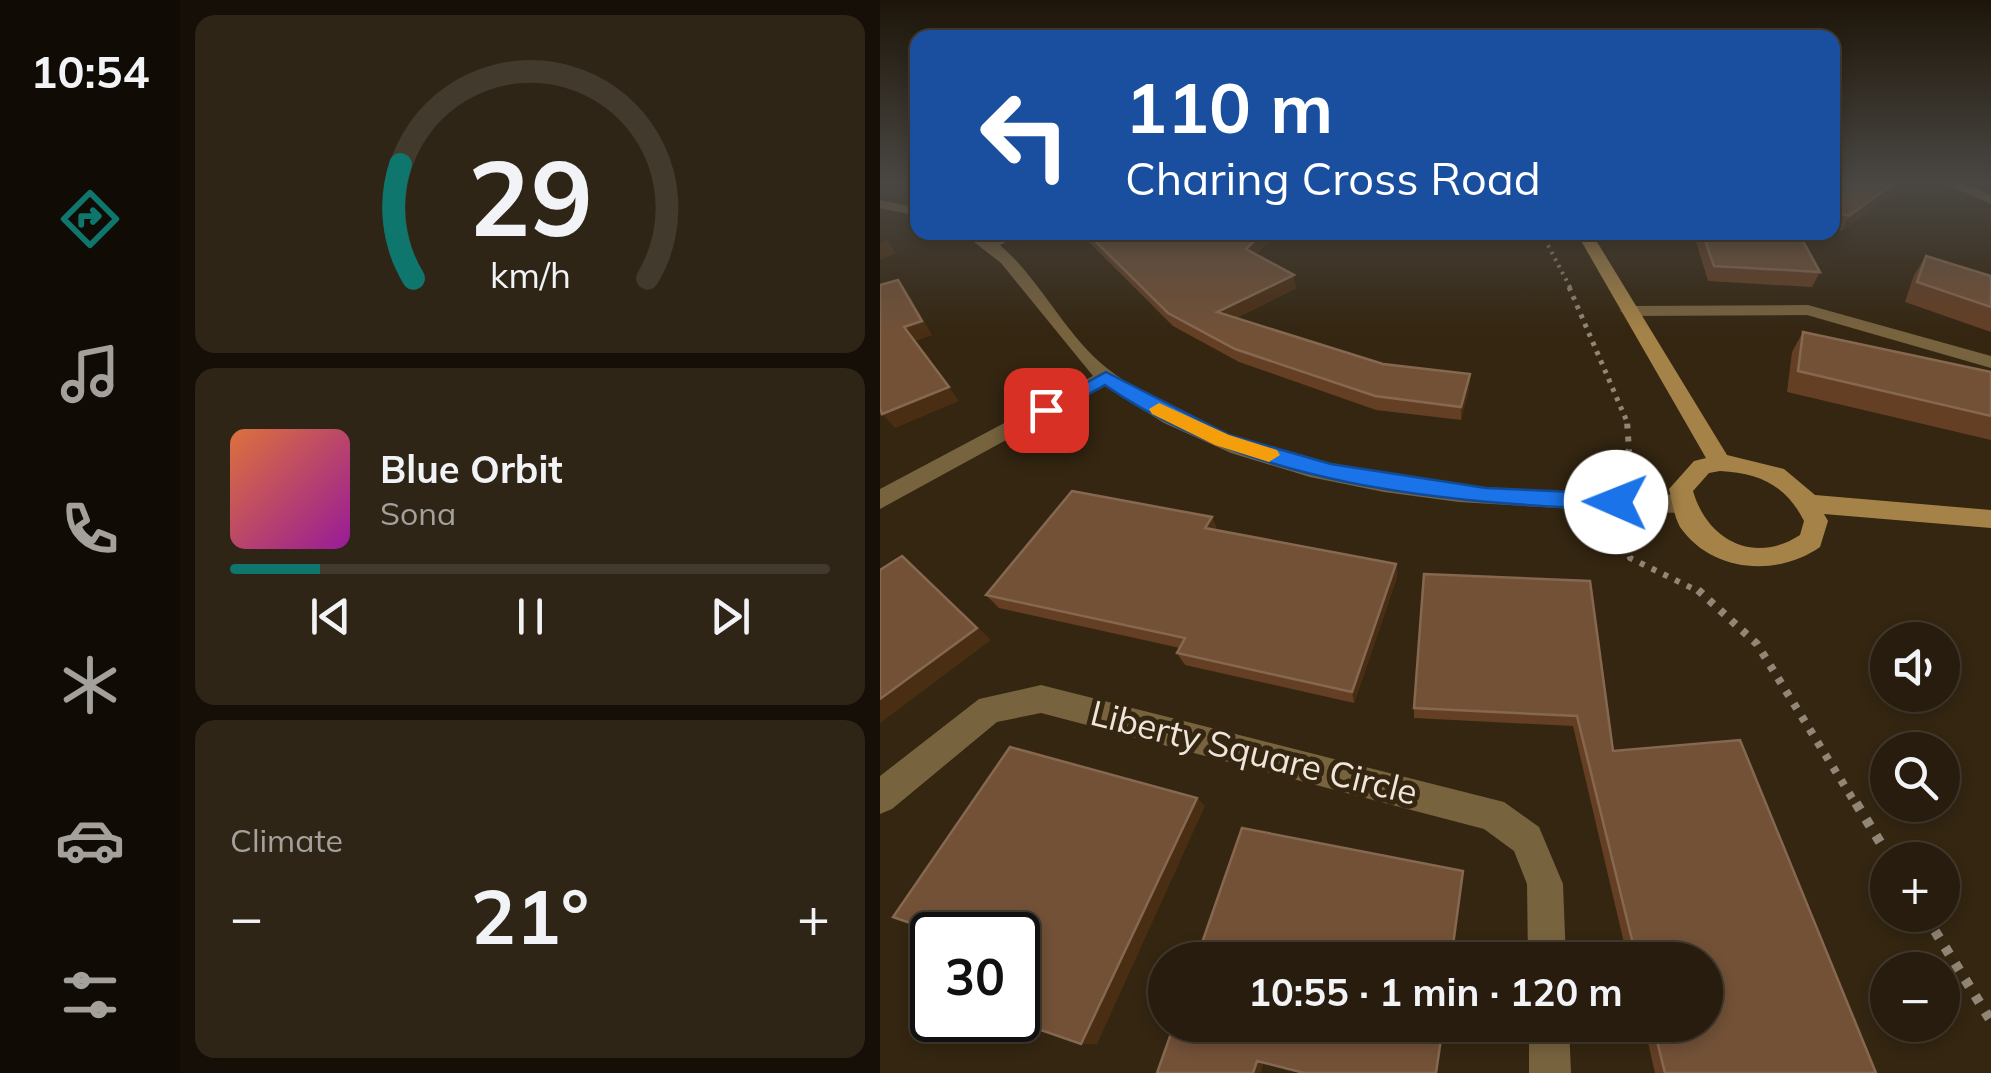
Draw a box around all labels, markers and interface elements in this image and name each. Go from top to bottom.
text: 10:54 [30,43,150,99]
text: 110 m [1125,63,1333,151]
icon: left [960,70,1090,200]
text: 29 [468,131,592,262]
text: Charing Cross Road [1125,150,1541,206]
icon: directions [55,184,125,254]
text: km/h [490,252,570,297]
icon: music [55,339,125,409]
pin [1004,368,1089,453]
icon: arrive [1019,383,1074,438]
text: Blue Orbit [380,445,563,493]
position arrow [1564,450,1668,554]
text: Sona [380,493,456,533]
icon: phone [55,494,125,564]
icon: previous [303,589,358,644]
icon: pause [503,589,558,644]
icon: next [703,589,758,644]
map controls [1870,622,1960,1042]
button: sound [1870,622,1960,712]
icon: climate [55,650,125,720]
street label: Liberty Square Circle [1086,690,1422,814]
button: search [1870,732,1960,822]
icon: car [55,805,125,875]
text: Climate [230,820,343,860]
button: + [1870,842,1960,932]
text: 21° [471,869,589,963]
text: − [230,882,263,951]
text: + [797,882,830,951]
speed limit sign: 30 [910,912,1040,1042]
button: − [1870,952,1960,1042]
icon: filters [55,960,125,1030]
text: 10:55 · 1 min · 120 m [1248,968,1623,1016]

